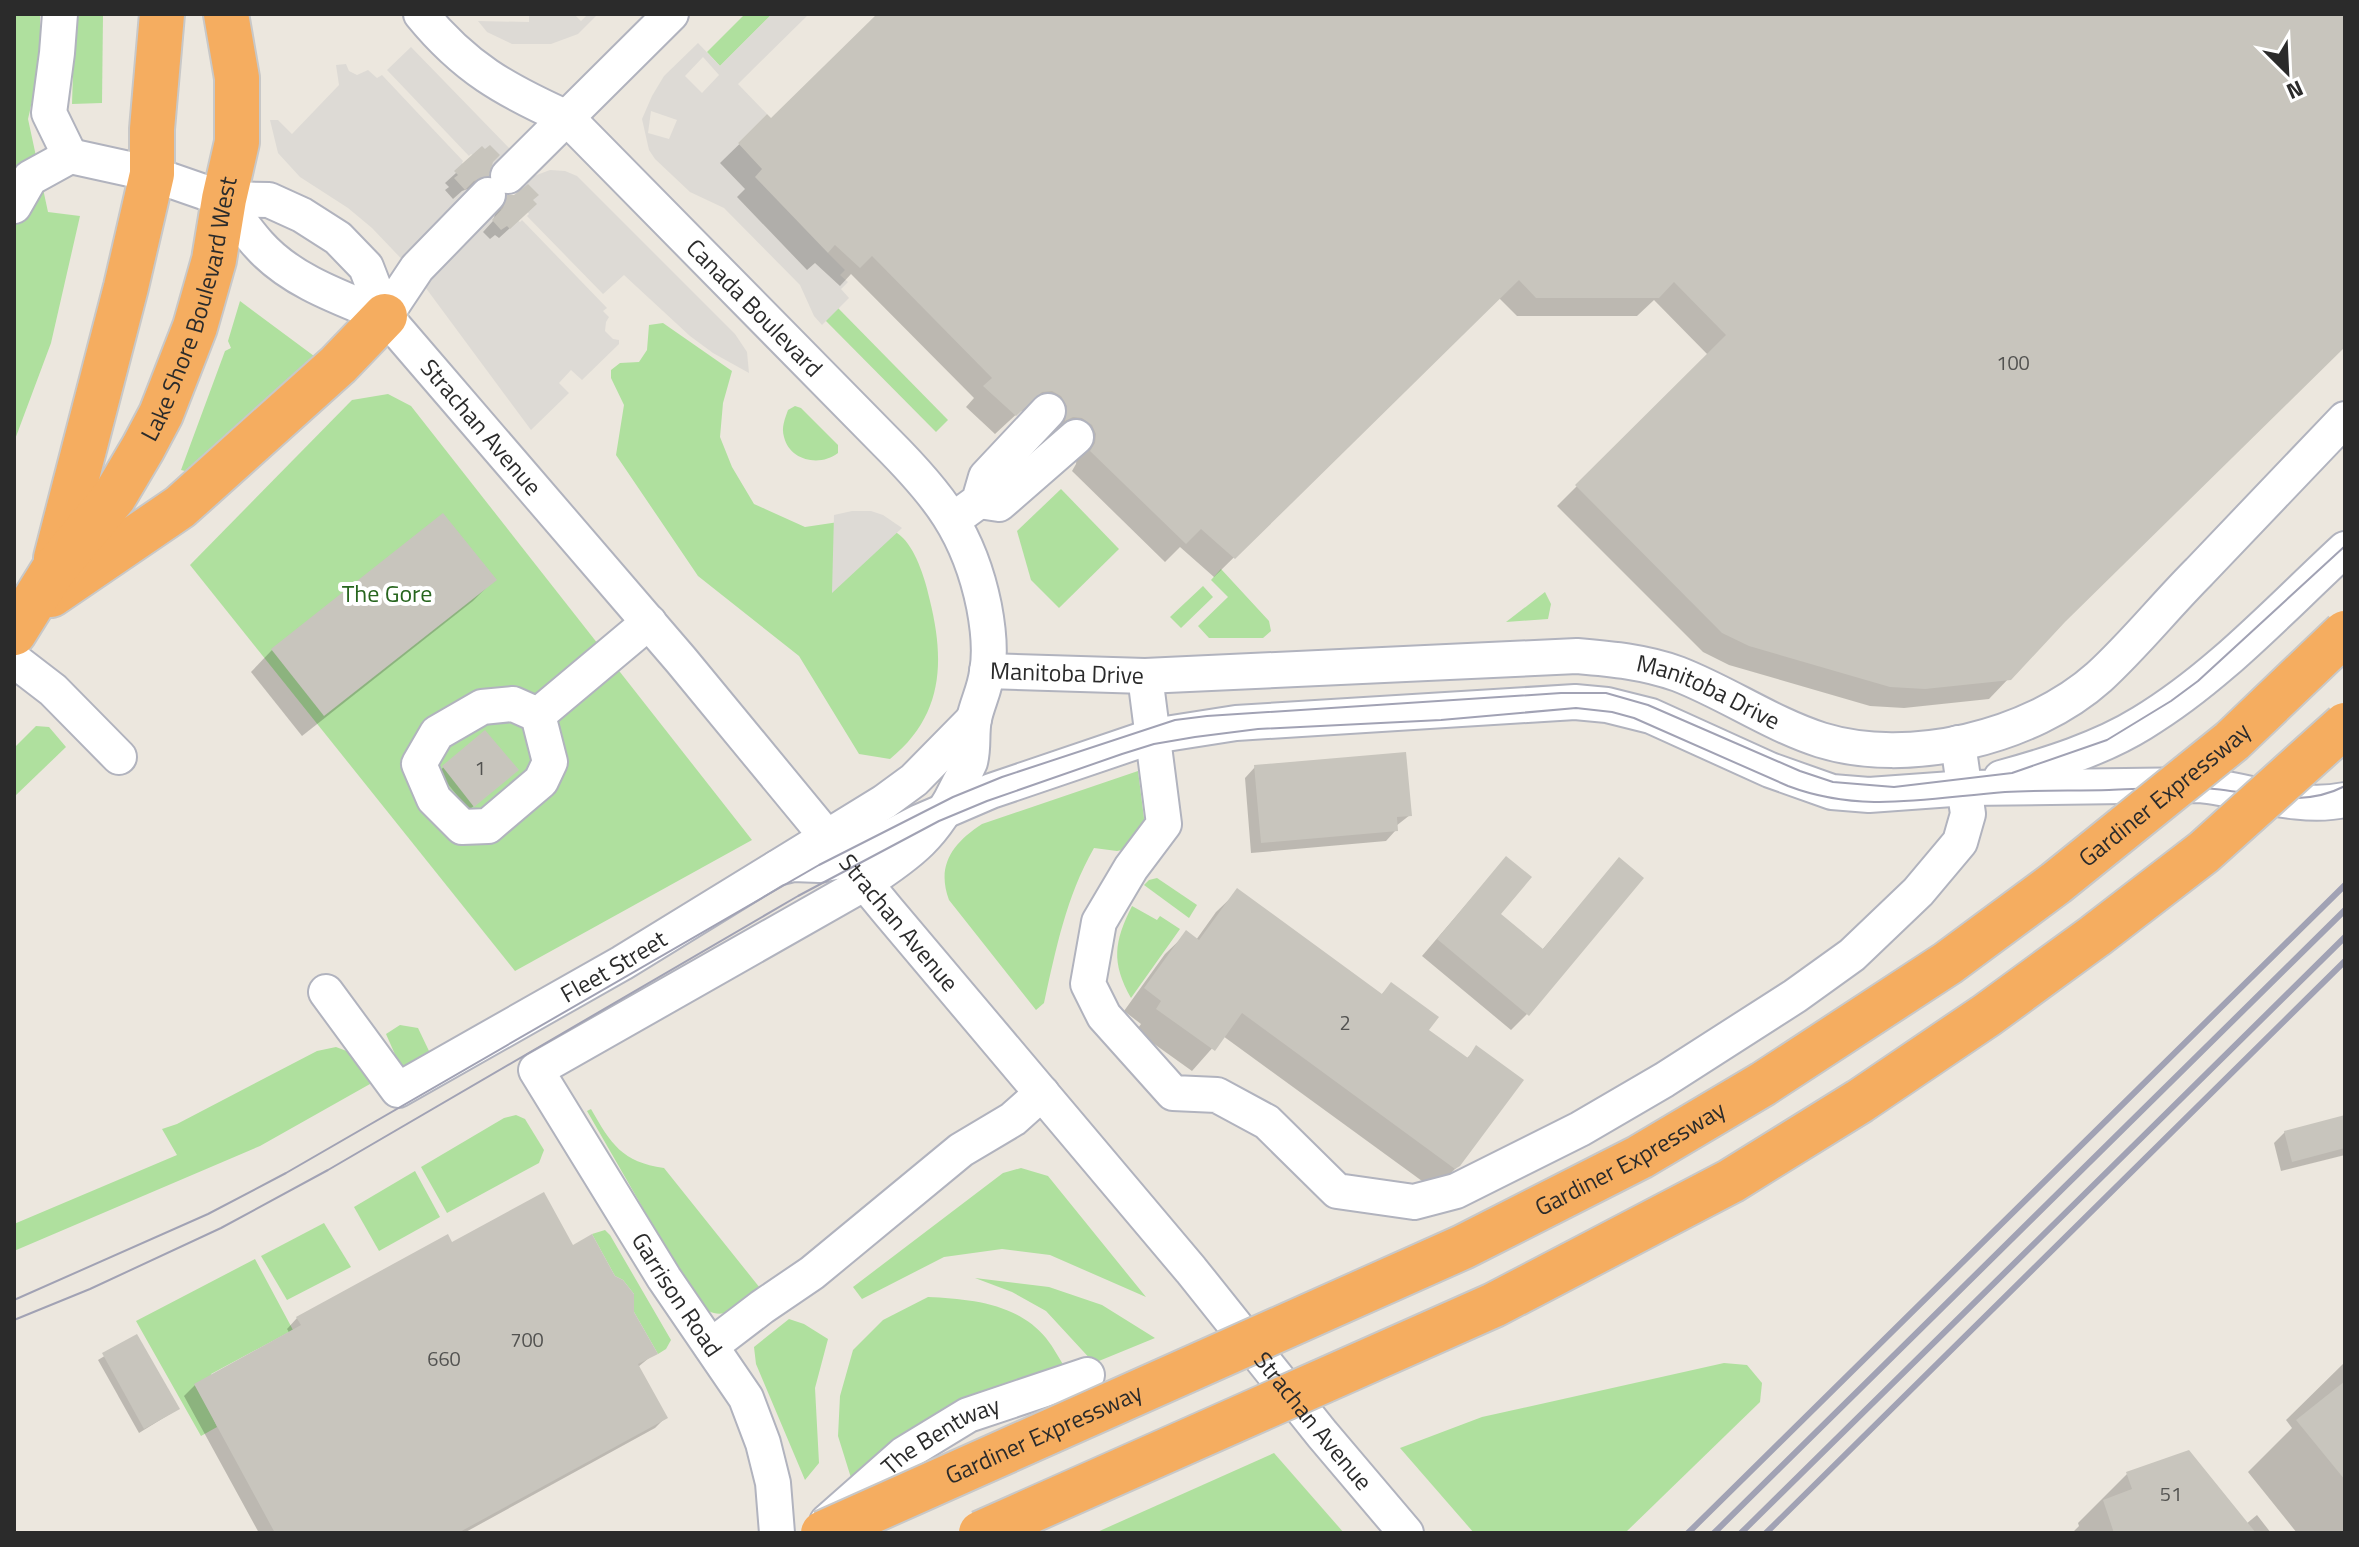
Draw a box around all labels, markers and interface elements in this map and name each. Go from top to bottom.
north arrow [2247,32,2327,112]
text: N [2281,72,2309,109]
street label: Lake Shore Boulevard West [131,172,246,447]
street label: Canada Boulevard [678,230,831,385]
house number: 100 [1996,347,2030,378]
street label: Strachan Avenue [413,351,551,503]
park label: The Gore [342,575,432,611]
street label: Manitoba Drive [1633,644,1787,738]
street label: Manitoba Drive [989,652,1144,693]
street label: Gardiner Expressway [2070,713,2258,875]
house number: 1 [474,752,486,783]
street label: Strachan Avenue [831,846,968,999]
street label: Fleet Street [553,920,674,1011]
house number: 2 [1339,1007,1351,1038]
street label: Gardiner Expressway [1528,1091,1732,1225]
street label: Garrison Road [623,1225,732,1364]
house number: 700 [510,1324,544,1355]
house number: 660 [427,1343,461,1374]
street label: Strachan Avenue [1246,1343,1381,1498]
street label: Gardiner Expressway [939,1373,1148,1493]
street label: The Bentway [873,1386,1005,1483]
house number: 51 [2160,1478,2182,1509]

